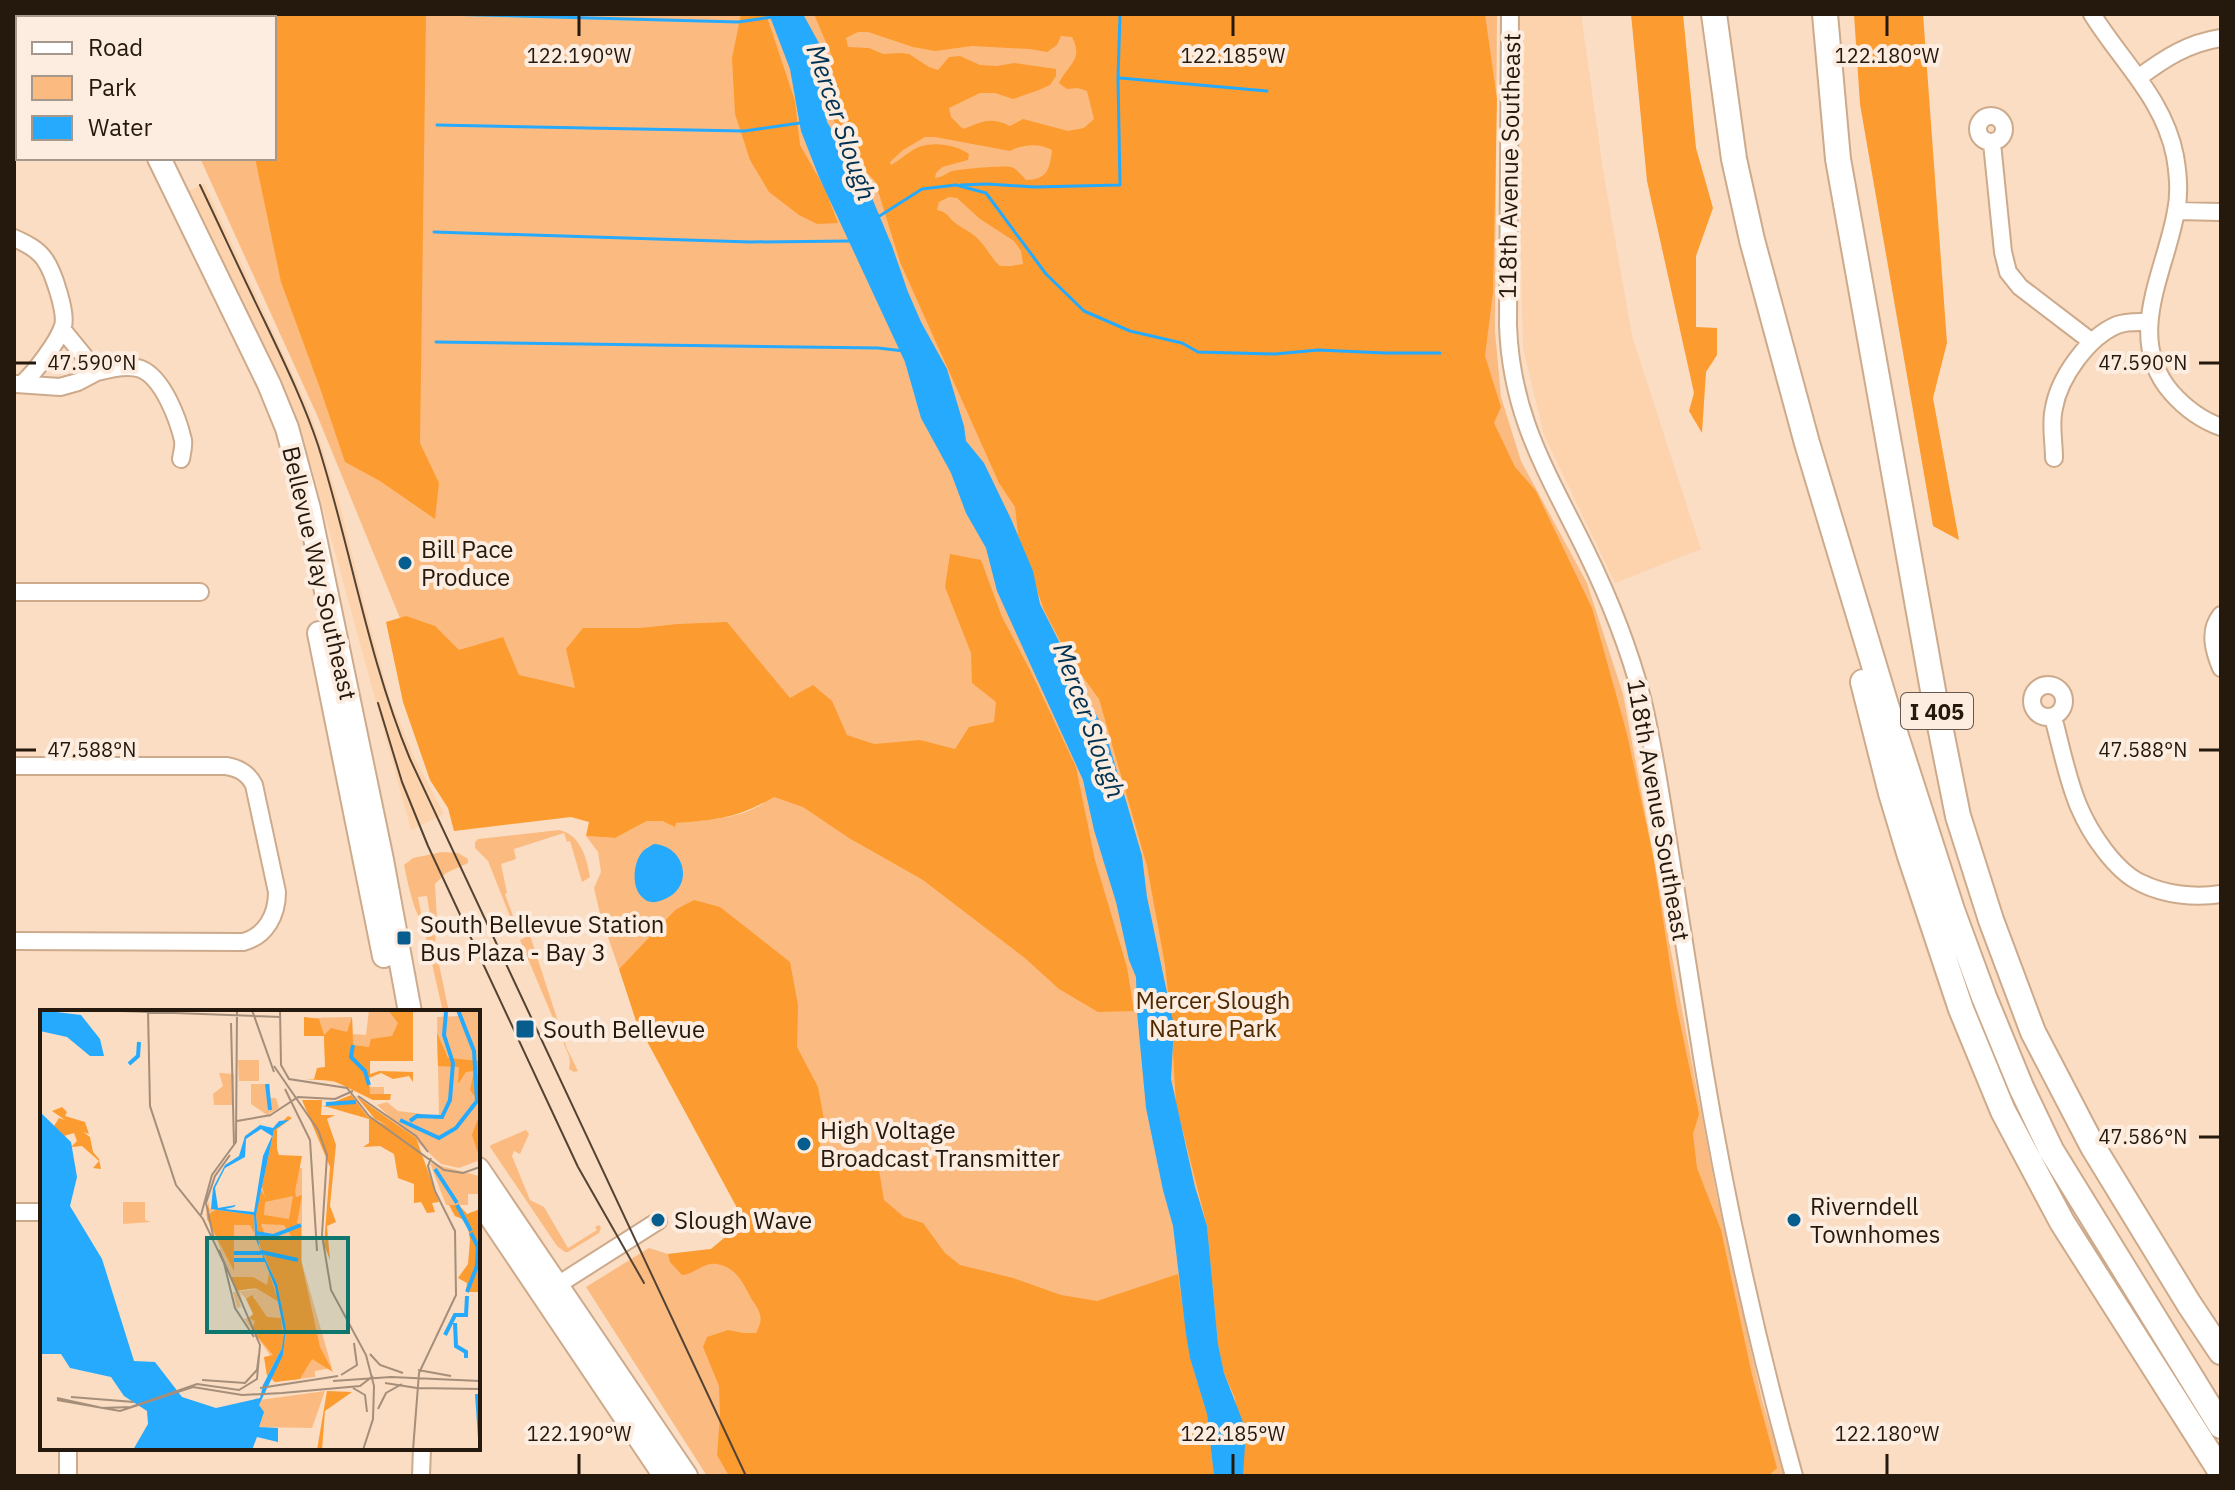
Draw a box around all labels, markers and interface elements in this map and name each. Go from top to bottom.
legend [16,16,276,160]
text: Road [88,31,143,63]
street label: 118th Avenue Southeast [1491,33,1527,299]
water label: Mercer Slough [799,39,885,205]
text: 122.190°W [527,42,631,69]
text: 122.185°W [1181,42,1285,69]
text: 122.180°W [1835,42,1939,69]
text: Park [88,71,137,103]
text: Water [88,111,152,143]
text: 47.590°N [48,349,136,376]
text: 47.590°N [2099,349,2187,376]
street label: Bellevue Way Southeast [275,443,365,703]
place label: Bill Pace Produce [421,533,514,593]
marker: Bill Pace Produce [396,554,414,572]
water label: Mercer Slough [1046,638,1134,802]
street label: 118th Avenue Southeast [1620,676,1698,944]
road number: I 405 [1901,693,1973,729]
text: 47.588°N [48,736,136,763]
text: 47.588°N [2099,736,2187,763]
place label: South Bellevue Station Bus Plaza - Bay 3 [420,908,664,968]
marker: South Bellevue Station Bus Plaza - Bay 3 [395,929,413,947]
park label: Mercer Slough Nature Park [1136,984,1290,1044]
inset map [40,1010,480,1450]
place label: South Bellevue [543,1013,705,1045]
marker: South Bellevue [514,1018,536,1040]
place label: High Voltage Broadcast Transmitter [820,1114,1060,1174]
text: 47.586°N [2099,1123,2187,1150]
marker: High Voltage Broadcast Transmitter [795,1135,813,1153]
place label: Riverndell Townhomes [1810,1190,1940,1250]
place label: Slough Wave [674,1204,812,1236]
marker: Slough Wave [649,1211,667,1229]
marker: Riverndell Townhomes [1785,1211,1803,1229]
text: 122.190°W [527,1420,631,1447]
text: 122.185°W [1181,1420,1285,1447]
text: 122.180°W [1835,1420,1939,1447]

